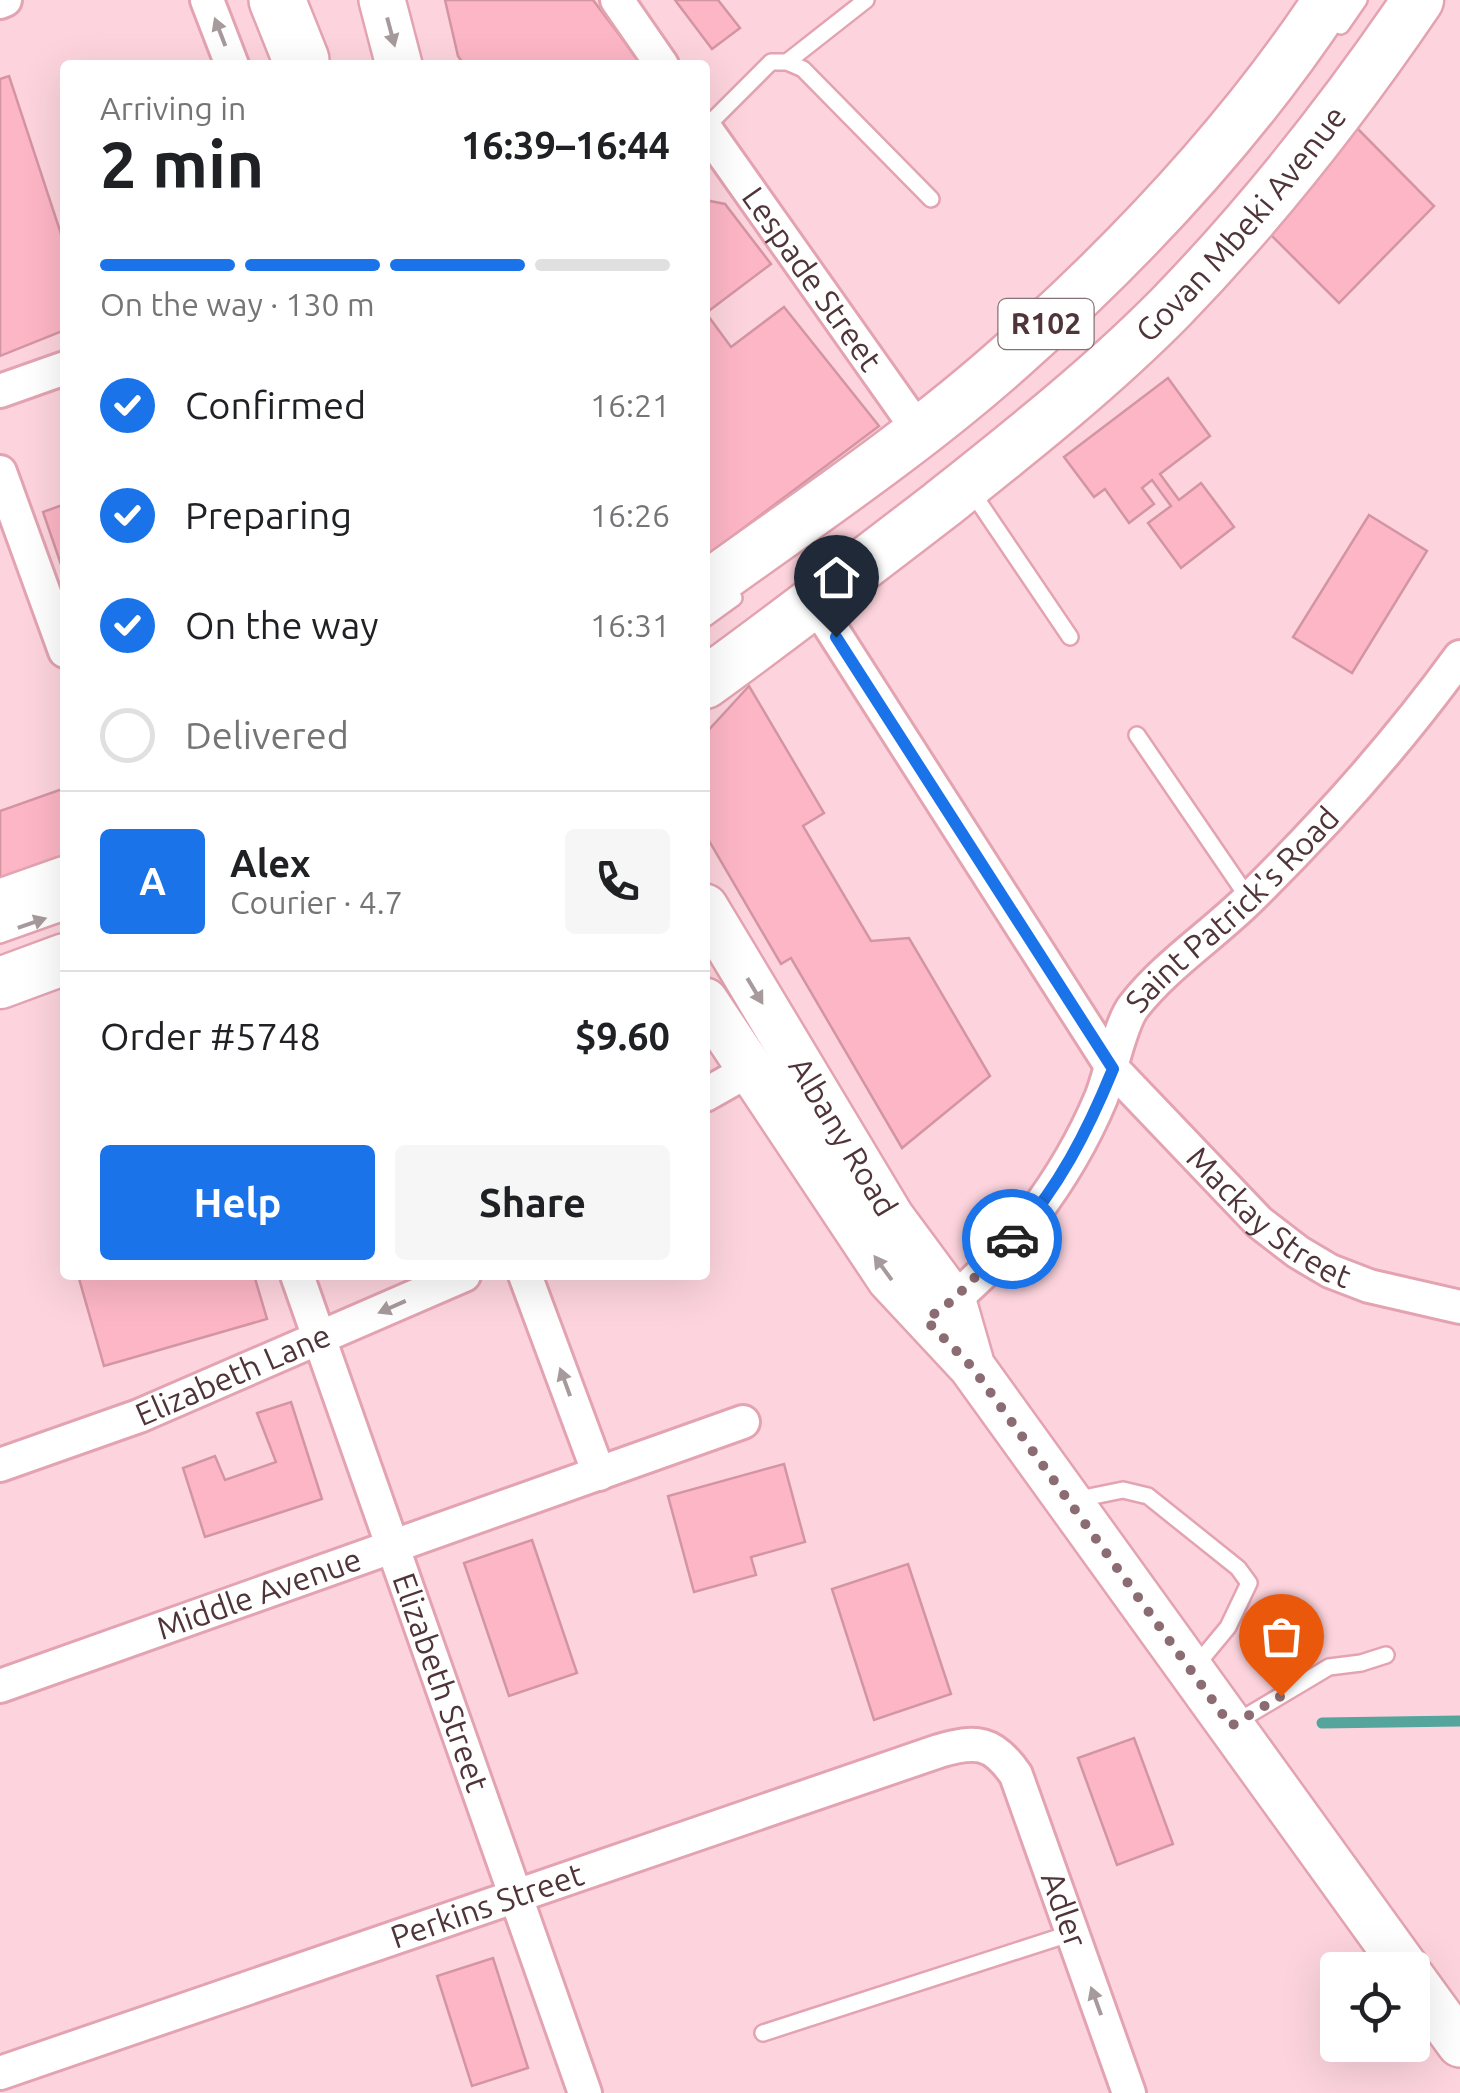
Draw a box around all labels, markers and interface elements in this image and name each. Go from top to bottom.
one-way arrow [212,17,227,47]
one-way arrow [383,17,399,48]
text: Arriving in [100,90,246,126]
street label: Govan Mbeki Avenue [1128,98,1353,348]
text: 16:39–16:44 [461,124,670,166]
text: 2 min [100,127,264,200]
street label: Lespade Street [735,180,890,378]
text: On the way · 130 m [100,286,375,322]
road number: R102 [998,299,1094,349]
icon: check [100,378,155,433]
text: Confirmed [185,384,366,426]
text: 16:21 [590,387,670,423]
icon: check [100,488,155,543]
text: Preparing [185,494,352,536]
text: 16:26 [590,497,670,533]
pin [794,535,879,638]
icon: home [809,550,864,605]
icon: check [100,598,155,653]
text: On the way [185,604,378,646]
text: 16:31 [590,607,670,643]
text: Delivered [185,714,349,756]
street label: Saint Patrick's Road [1118,799,1346,1019]
button: phone [565,829,670,934]
text: Alex [230,842,311,884]
text: A [139,860,166,902]
text: Courier · 4.7 [230,884,403,920]
one-way arrow [18,915,48,930]
one-way arrow [746,977,763,1005]
text: Order #5748 [100,1015,321,1057]
text: $9.60 [575,1015,670,1057]
street label: Albany Road [782,1050,905,1222]
street label: Mackay Street [1180,1139,1357,1295]
button: Help [100,1145,375,1260]
button: Share [395,1145,670,1260]
courier [962,1189,1062,1289]
icon: car [985,1212,1040,1267]
one-way arrow [874,1255,894,1281]
one-way arrow [377,1299,407,1315]
street label: Elizabeth Lane [130,1316,336,1432]
one-way arrow [557,1367,572,1397]
street label: Middle Avenue [152,1540,366,1646]
street label: Elizabeth Street [386,1568,497,1797]
pin [1239,1594,1324,1697]
icon: bag [1254,1609,1309,1664]
street label: Perkins Street [386,1855,588,1955]
street label: Adler [1035,1867,1095,1952]
map controls [1320,1952,1430,2062]
button: locate [1320,1952,1430,2062]
one-way arrow [1088,1986,1103,2016]

